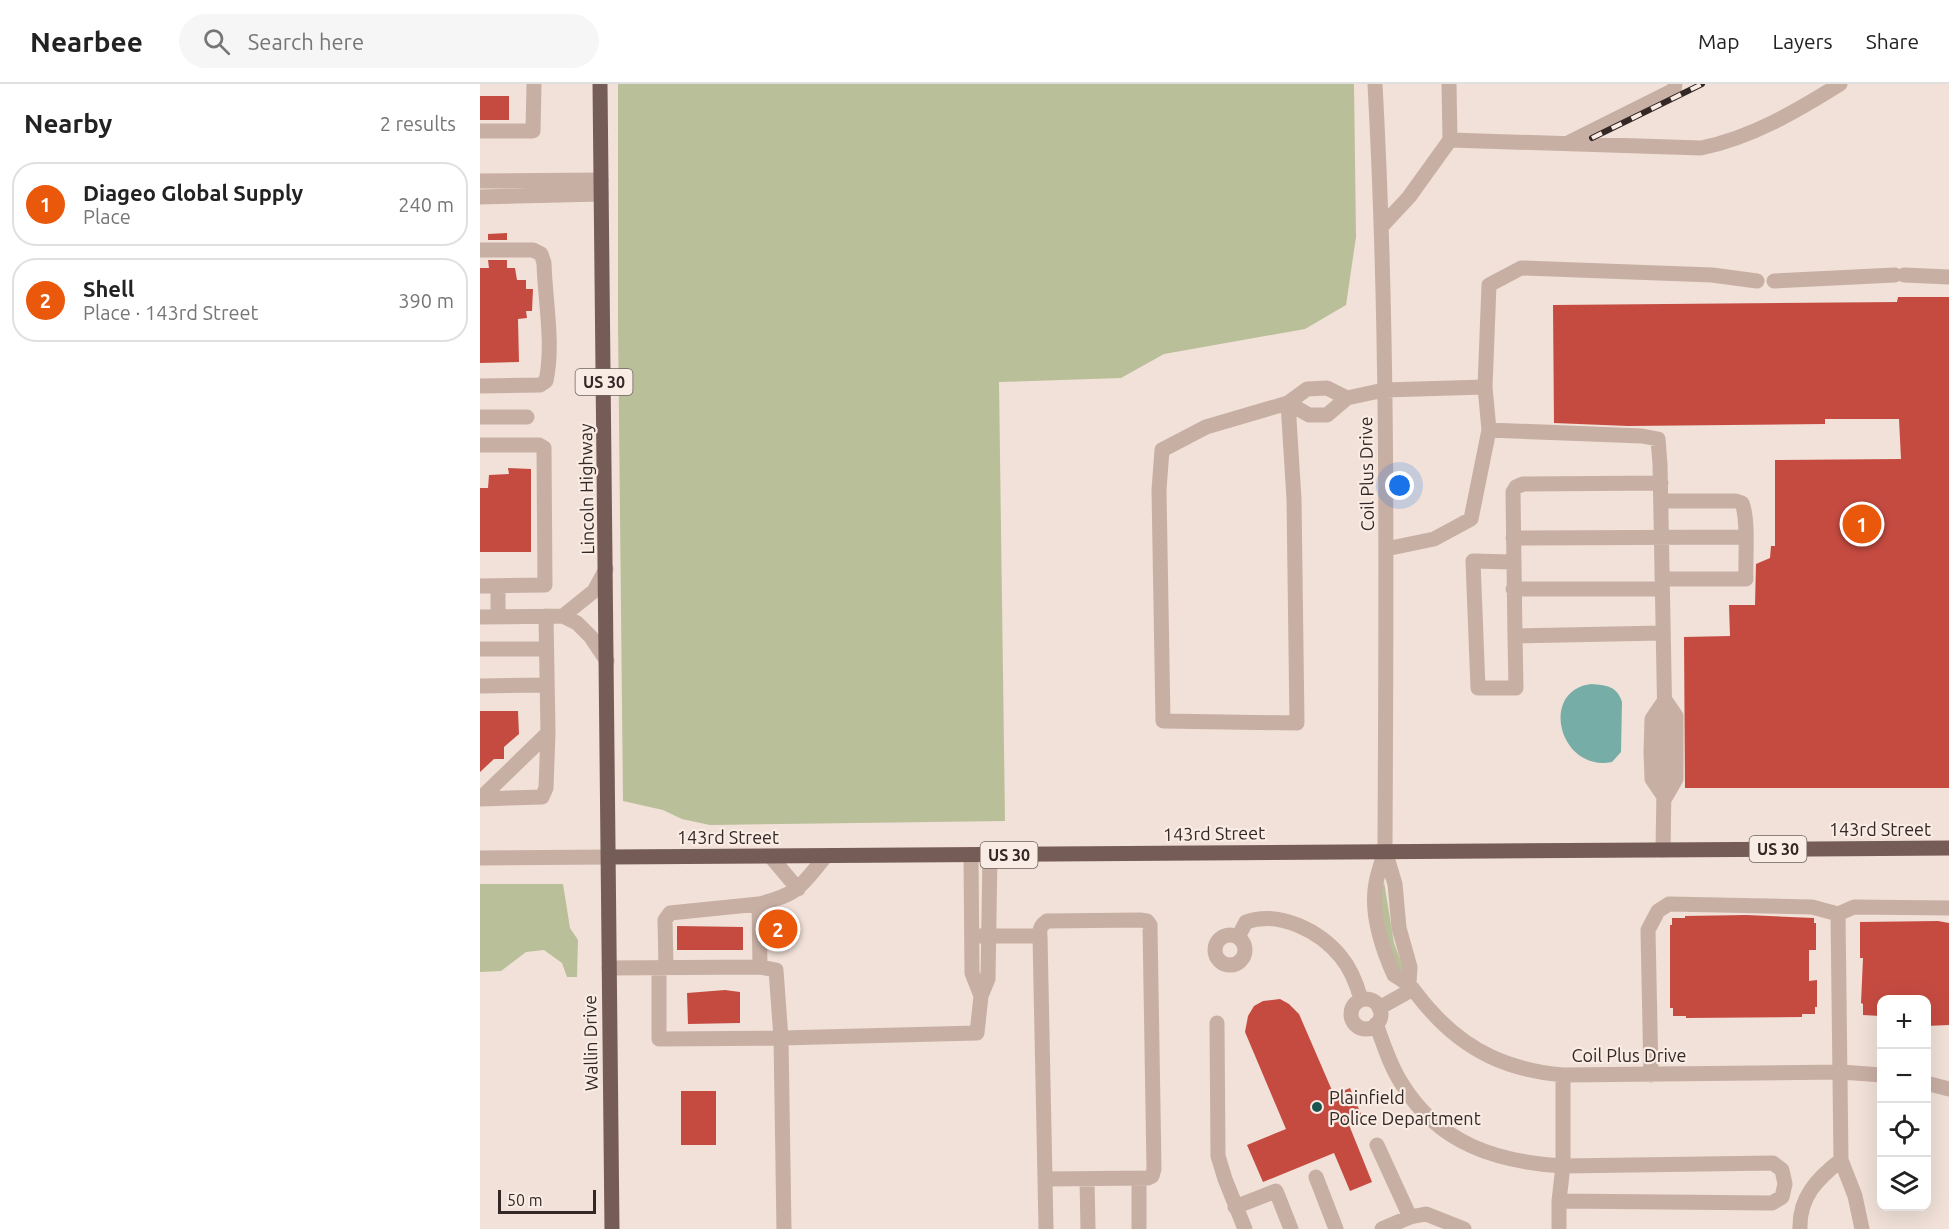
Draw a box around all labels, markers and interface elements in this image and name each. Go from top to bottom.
search box [179,14,599,68]
icon: search [200,25,233,58]
text: Nearbee [30,26,143,57]
text: Search here [248,29,364,54]
text: Map [1698,29,1739,53]
text: Layers [1772,29,1833,53]
text: Share [1866,29,1919,53]
text: Nearby [24,109,112,138]
text: 2 results [380,112,456,135]
text: Diageo Global Supply [83,180,303,205]
text: 1 [40,193,51,216]
text: 240 m [398,193,454,216]
text: Place [83,205,131,228]
text: Shell [83,276,134,301]
text: 2 [40,289,51,312]
text: 390 m [398,289,454,312]
text: Place · 143rd Street [83,301,258,324]
road number: US 30 [576,369,632,395]
street label: Coil Plus Drive [1355,416,1377,532]
street label: Lincoln Highway [575,423,597,555]
your location [1385,471,1414,500]
pin: 1 [1842,502,1882,546]
street label: 143rd Street [1829,819,1931,839]
street label: 143rd Street [1163,822,1265,844]
street label: 143rd Street [677,827,779,847]
road number: US 30 [1750,836,1806,862]
road number: US 30 [980,842,1038,868]
pin: 2 [758,906,798,952]
street label: Wallin Drive [579,995,601,1091]
map controls [1877,995,1931,1211]
button: + [1877,995,1931,1049]
street label: Coil Plus Drive [1571,1045,1687,1065]
button: − [1877,1049,1931,1103]
place label: Plainfield Police Department [1329,1087,1481,1128]
marker: Plainfield Police Department [1310,1100,1324,1114]
button: locate [1877,1103,1931,1157]
button: layers [1877,1157,1931,1211]
scale bar [498,1187,596,1214]
text: 50 m [507,1191,543,1209]

